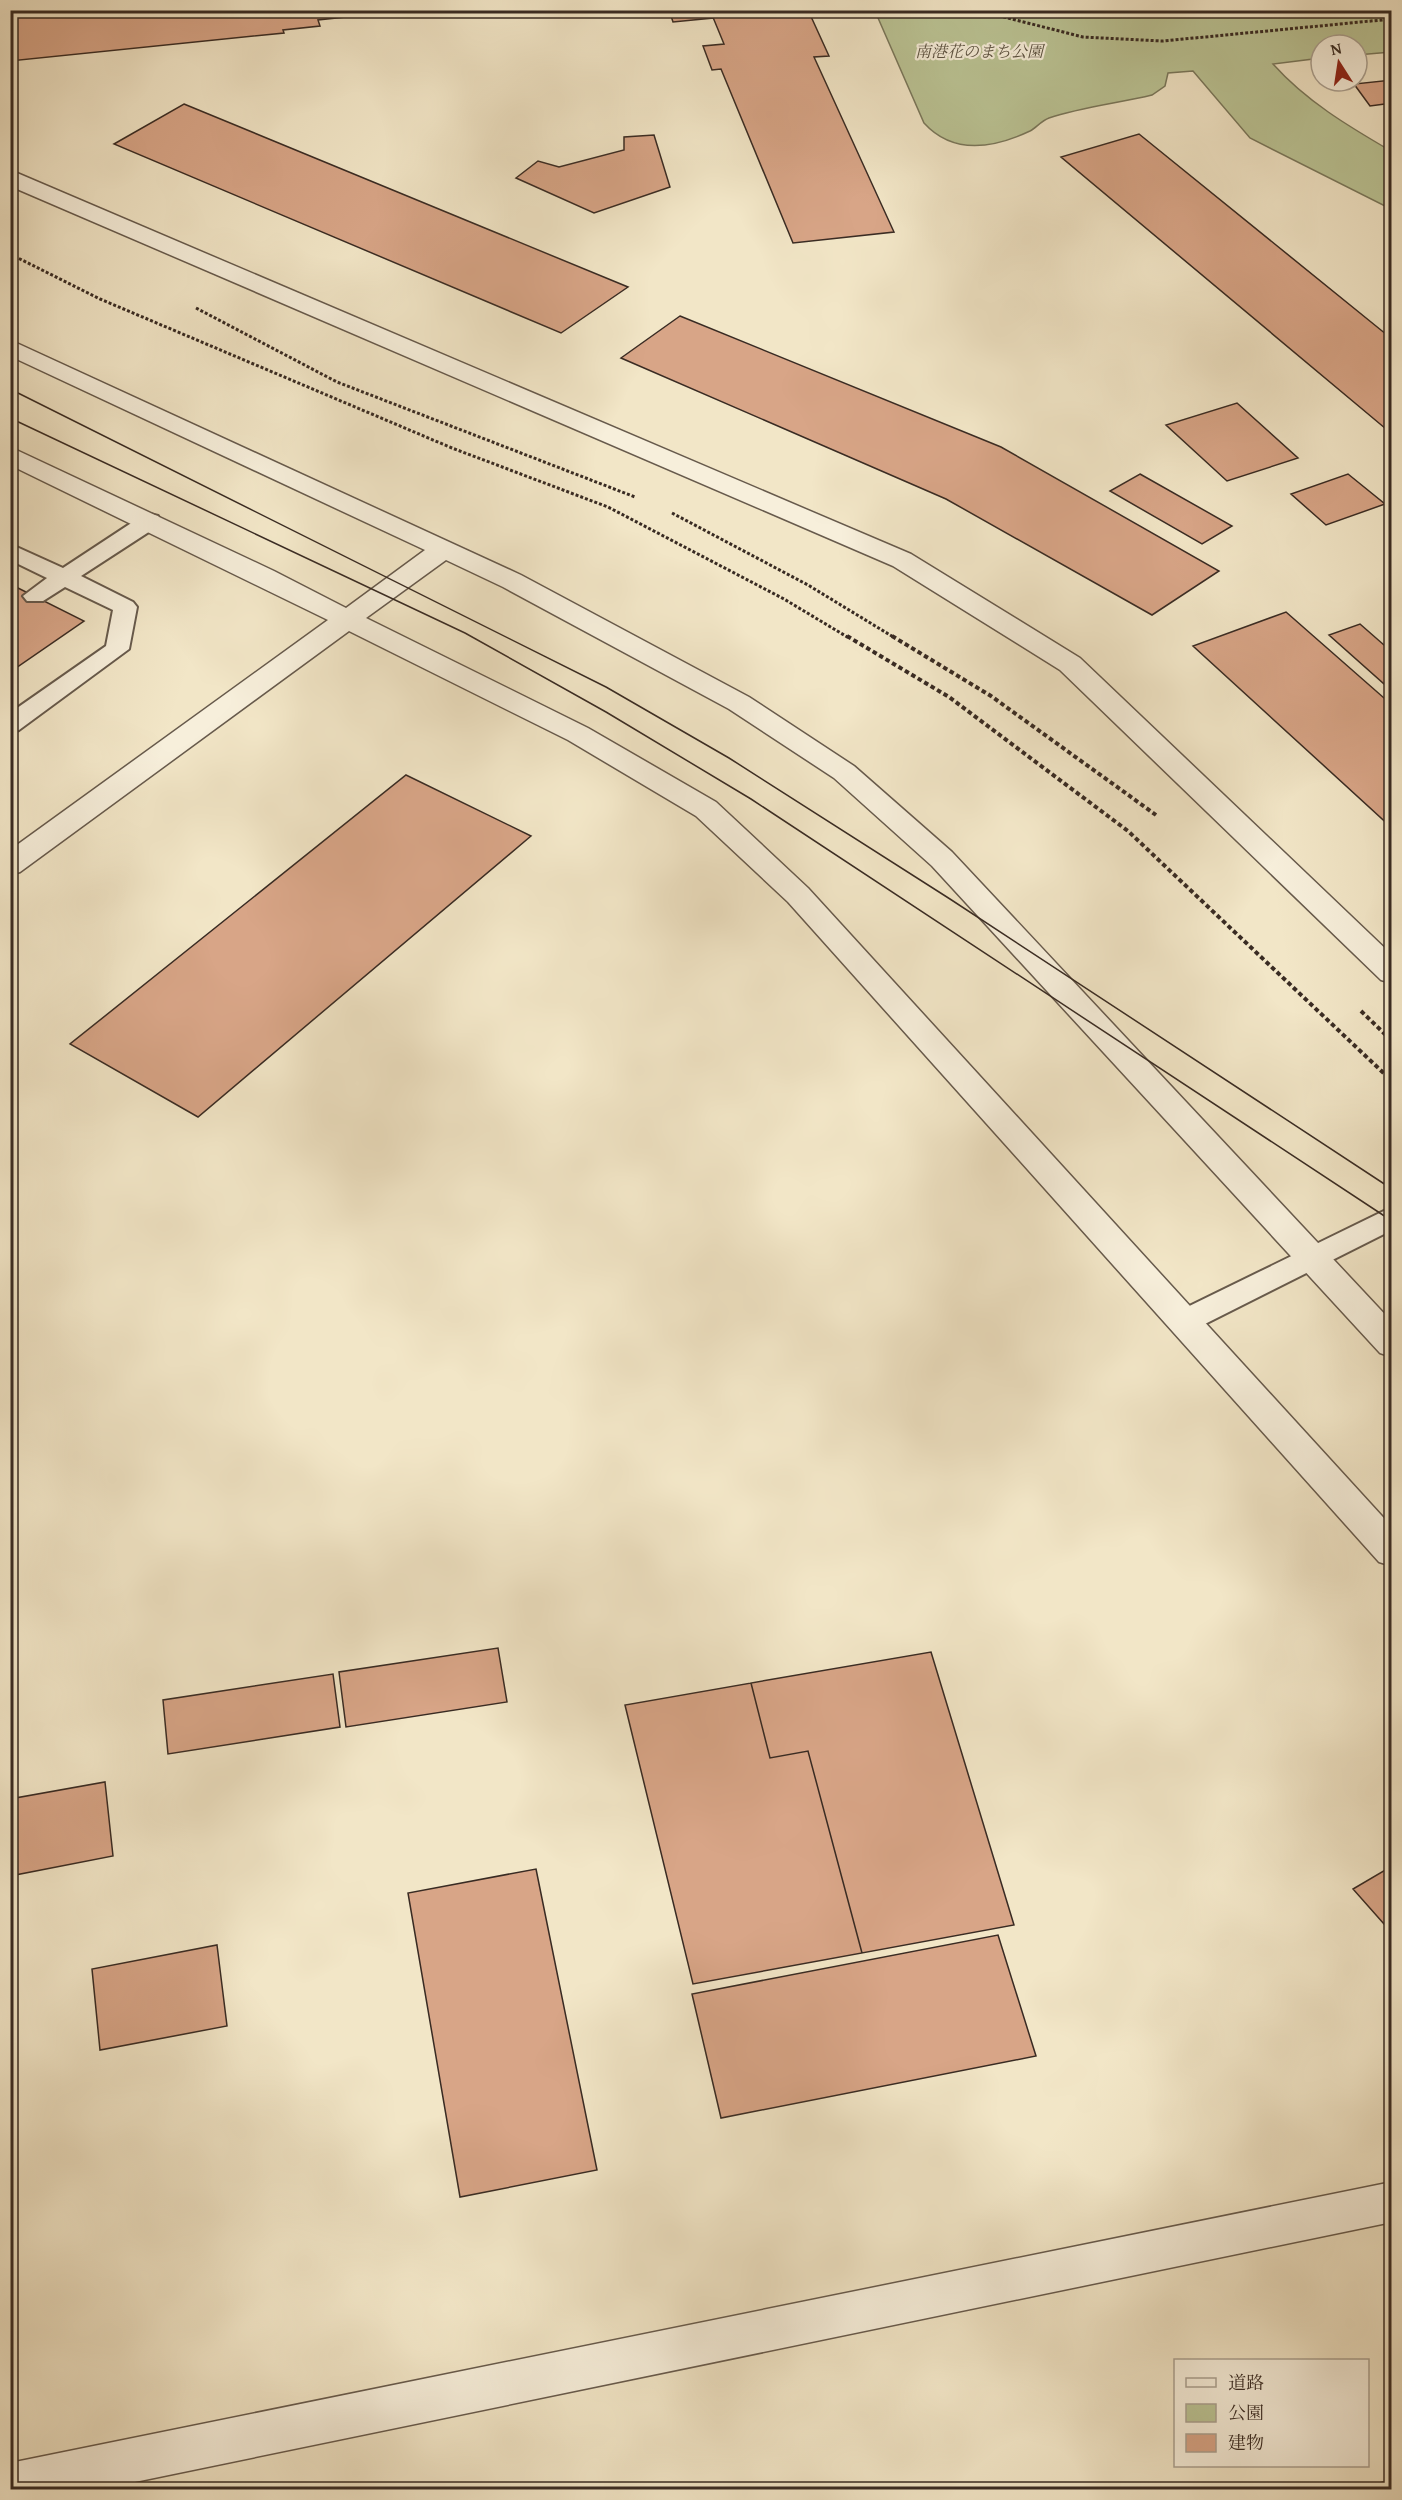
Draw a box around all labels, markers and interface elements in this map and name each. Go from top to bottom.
north arrow [1309,33,1369,93]
text: N [1328,35,1344,61]
park label: 南港花のまち公園 [915,39,1046,63]
legend [1174,2359,1369,2467]
text: 道路 [1228,2369,1264,2396]
text: 公園 [1228,2399,1264,2426]
text: 建物 [1228,2429,1264,2456]

